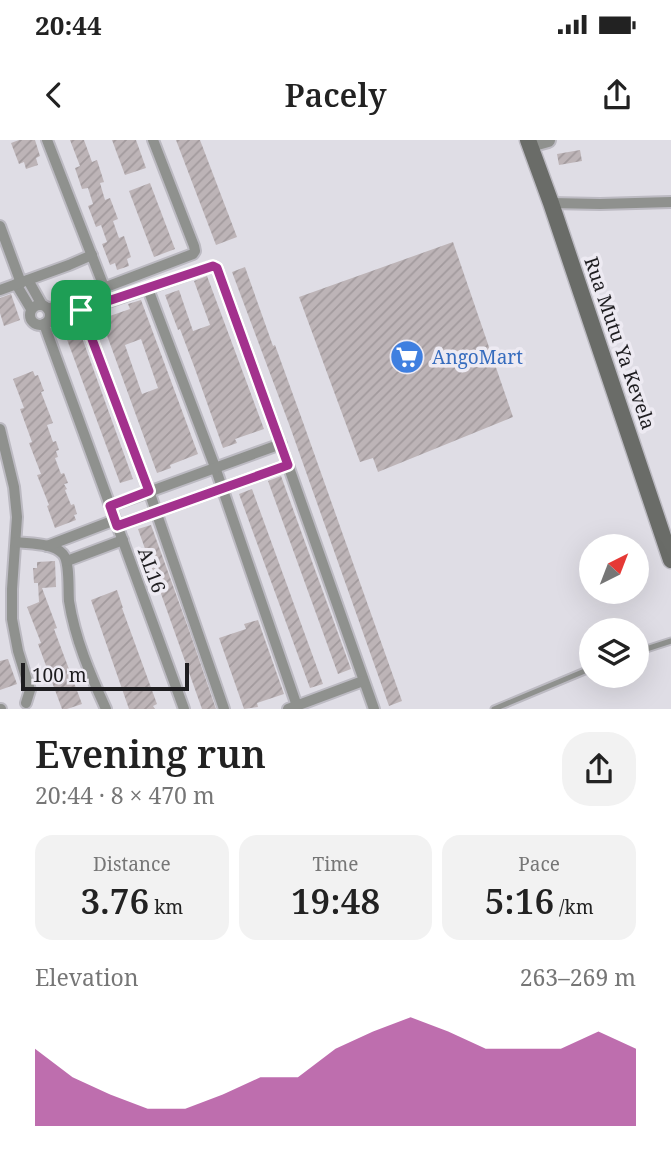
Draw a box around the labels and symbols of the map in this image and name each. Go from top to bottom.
street label: Rua Mutu Ya Kevela [578,253,662,433]
pin [51,280,111,340]
supermarket icon: AngoMart [388,338,426,376]
place label: AngoMart [432,344,523,370]
north arrow [579,534,649,604]
street label: AL16 [132,544,172,596]
scale bar [21,660,189,692]

